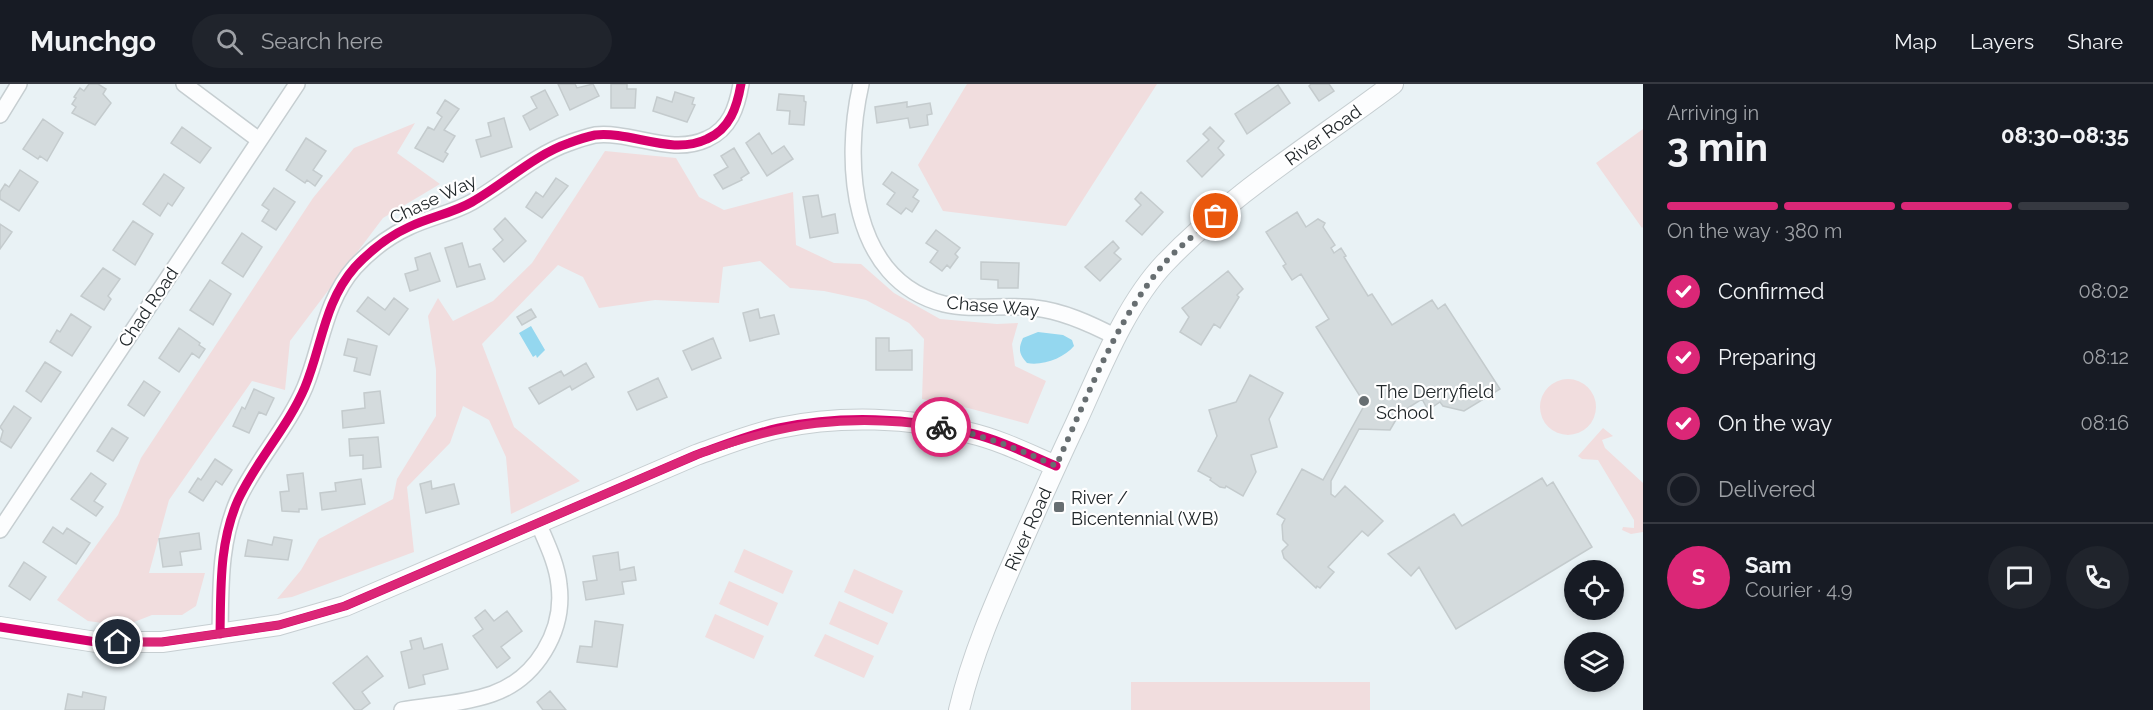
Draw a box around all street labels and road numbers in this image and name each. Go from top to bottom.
street label: River Road [1281,100,1365,170]
street label: Chase Way [386,170,480,228]
street label: Chad Road [114,263,182,351]
street label: Chase Way [946,291,1040,321]
street label: River Road [1000,484,1056,574]

